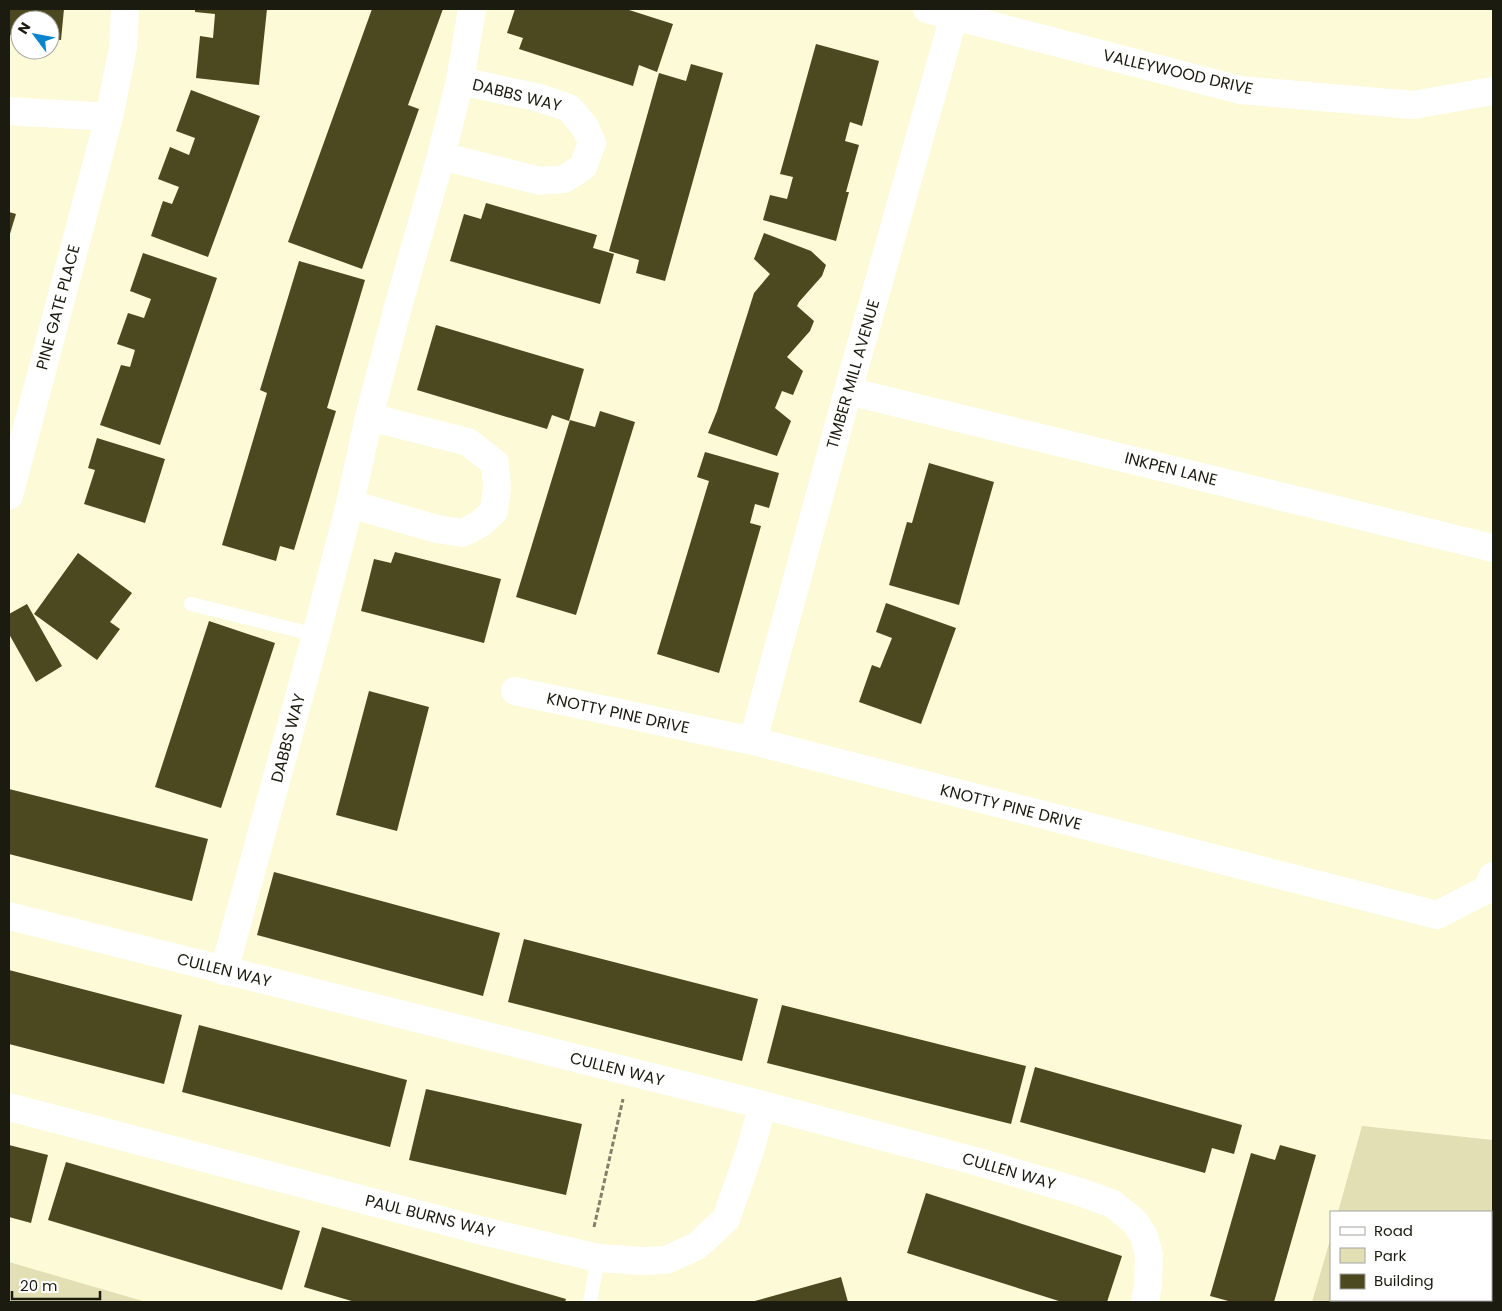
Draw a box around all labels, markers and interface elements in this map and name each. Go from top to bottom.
north arrow [10,10,60,60]
text: N [13,18,35,38]
street label: VALLEYWOOD DRIVE [1101,44,1255,100]
street label: DABBS WAY [470,73,565,117]
street label: PINE GATE PLACE [30,242,86,372]
street label: TIMBER MILL AVENUE [821,297,885,451]
street label: INKPEN LANE [1122,446,1220,492]
street label: KNOTTY PINE DRIVE [545,687,691,739]
street label: DABBS WAY [265,690,311,785]
street label: KNOTTY PINE DRIVE [938,778,1084,836]
street label: CULLEN WAY [174,947,274,993]
street label: CULLEN WAY [567,1046,667,1092]
street label: CULLEN WAY [959,1147,1059,1196]
street label: PAUL BURNS WAY [363,1189,498,1243]
legend [1330,1211,1492,1301]
text: Road [1374,1220,1413,1241]
text: Park [1374,1245,1406,1266]
scale bar [12,1268,100,1300]
text: Building [1374,1270,1434,1291]
text: 20 m [20,1275,58,1296]

